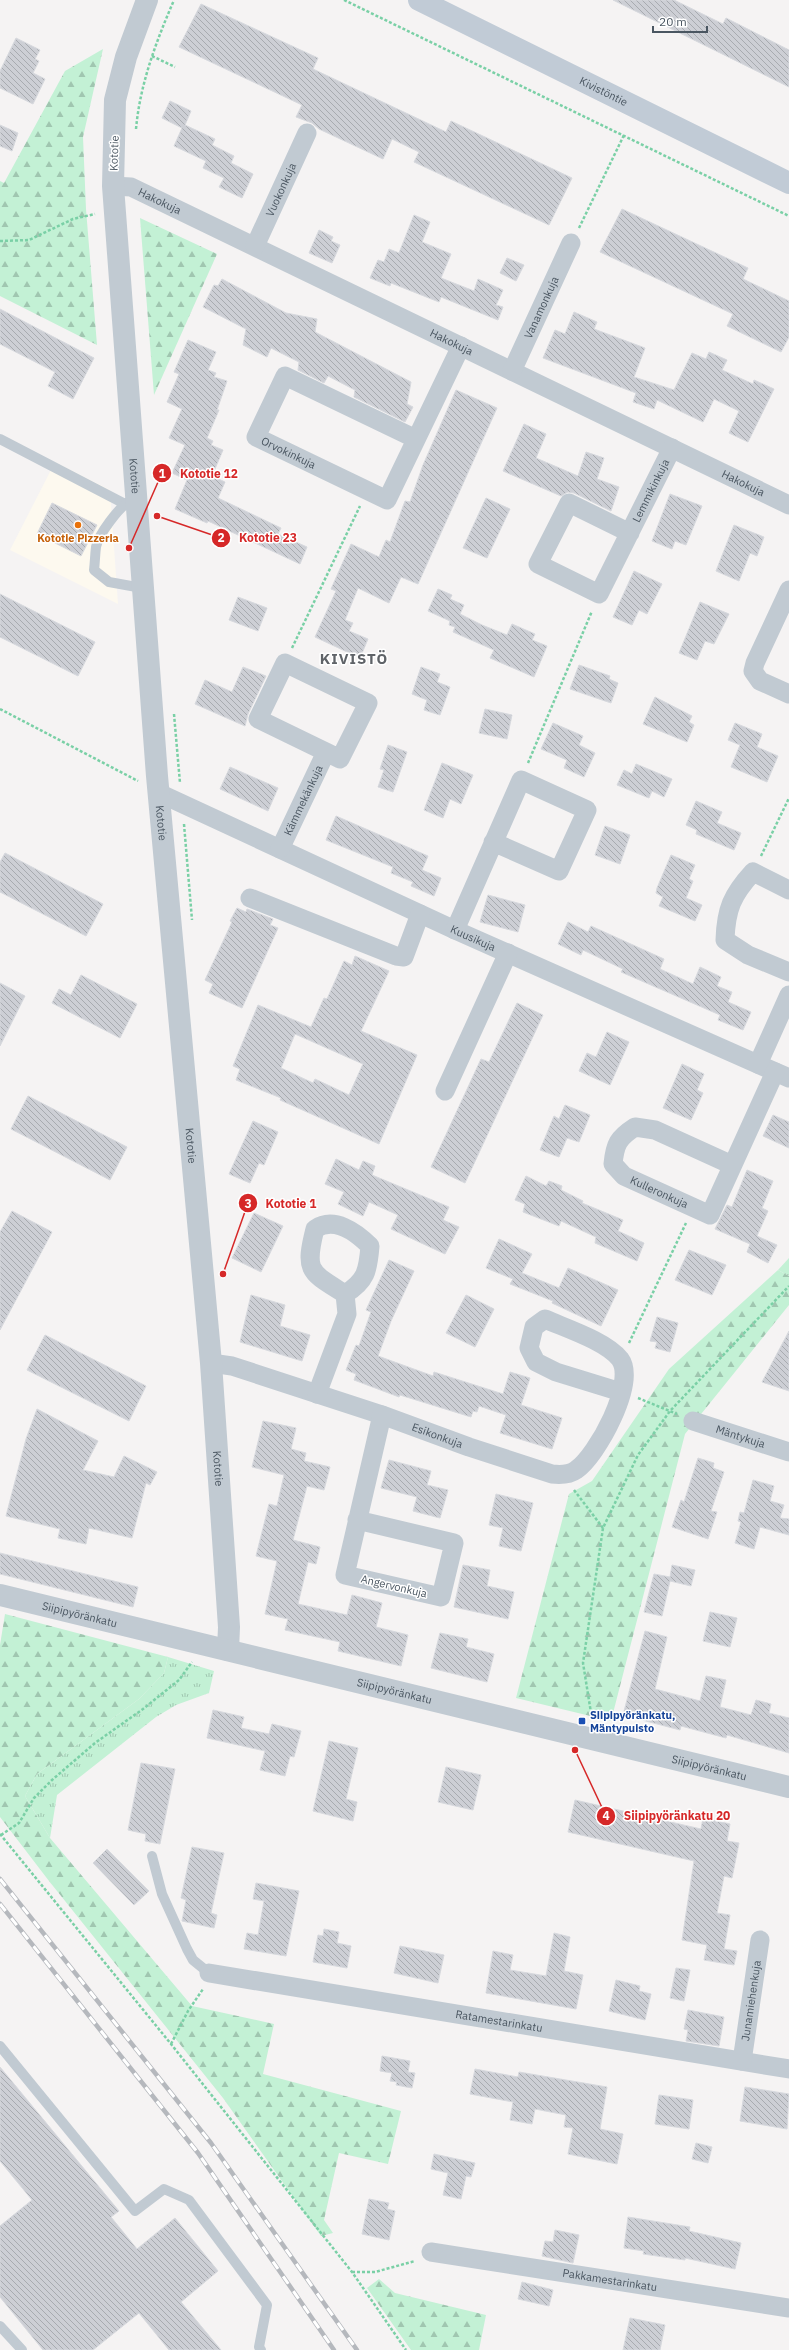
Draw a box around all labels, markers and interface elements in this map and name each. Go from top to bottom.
scale bar [653,8,707,34]
text: 20 m [659,14,687,29]
street label: Kivistöntie [577,74,630,109]
street label: Kototie [106,135,122,171]
street label: Vuokonkuja [263,161,299,219]
street label: Hakokuja [136,185,184,217]
street label: Vanamonkuja [521,274,562,341]
street label: Hakokuja [428,326,475,358]
street label: Orvokinkuja [259,434,318,472]
street label: Lemmikinkuja [629,457,672,524]
street label: Kototie [126,458,143,494]
callout: Kototie 12 [152,461,246,485]
text: 1 [158,466,166,481]
text: Kototie 12 [180,466,238,481]
street label: Hakokuja [719,467,767,499]
marker: Kototie Pizzeria [73,520,83,530]
callout: Kototie 23 [211,526,305,550]
text: 2 [217,530,225,545]
text: Kototie 23 [239,530,297,545]
place label: Kototie Pizzeria [37,531,119,545]
district label: KIVISTÖ [320,649,388,668]
street label: Kämmekänkuja [280,763,326,838]
street label: Kototie [153,805,170,841]
street label: Kuusikuja [448,922,498,954]
street label: Kototie [182,1127,200,1164]
street label: Kulleronkuja [628,1173,690,1211]
callout: Kototie 1 [238,1191,325,1215]
text: 3 [244,1196,252,1211]
text: Kototie 1 [266,1196,316,1211]
street label: Esikonkuja [410,1420,465,1451]
street label: Mäntykuja [714,1422,767,1451]
street label: Kototie [210,1450,226,1487]
street label: Angervonkuja [360,1572,429,1600]
street label: Siipipyöränkatu [41,1599,119,1630]
street label: Siipipyöränkatu [355,1675,433,1707]
place label: Siipipyöränkatu, Mäntypuisto [590,1708,675,1735]
marker: Siipipyöränkatu, Mäntypuisto [577,1716,587,1726]
street label: Siipipyöränkatu [670,1752,748,1783]
callout: Siipipyöränkatu 20 [596,1804,738,1828]
text: 4 [602,1808,610,1823]
text: Siipipyöränkatu 20 [624,1808,730,1823]
street label: Junamiehenkuja [738,1959,764,2042]
street label: Ratamestarinkatu [454,2007,544,2035]
street label: Pakkamestarinkatu [562,2266,658,2294]

